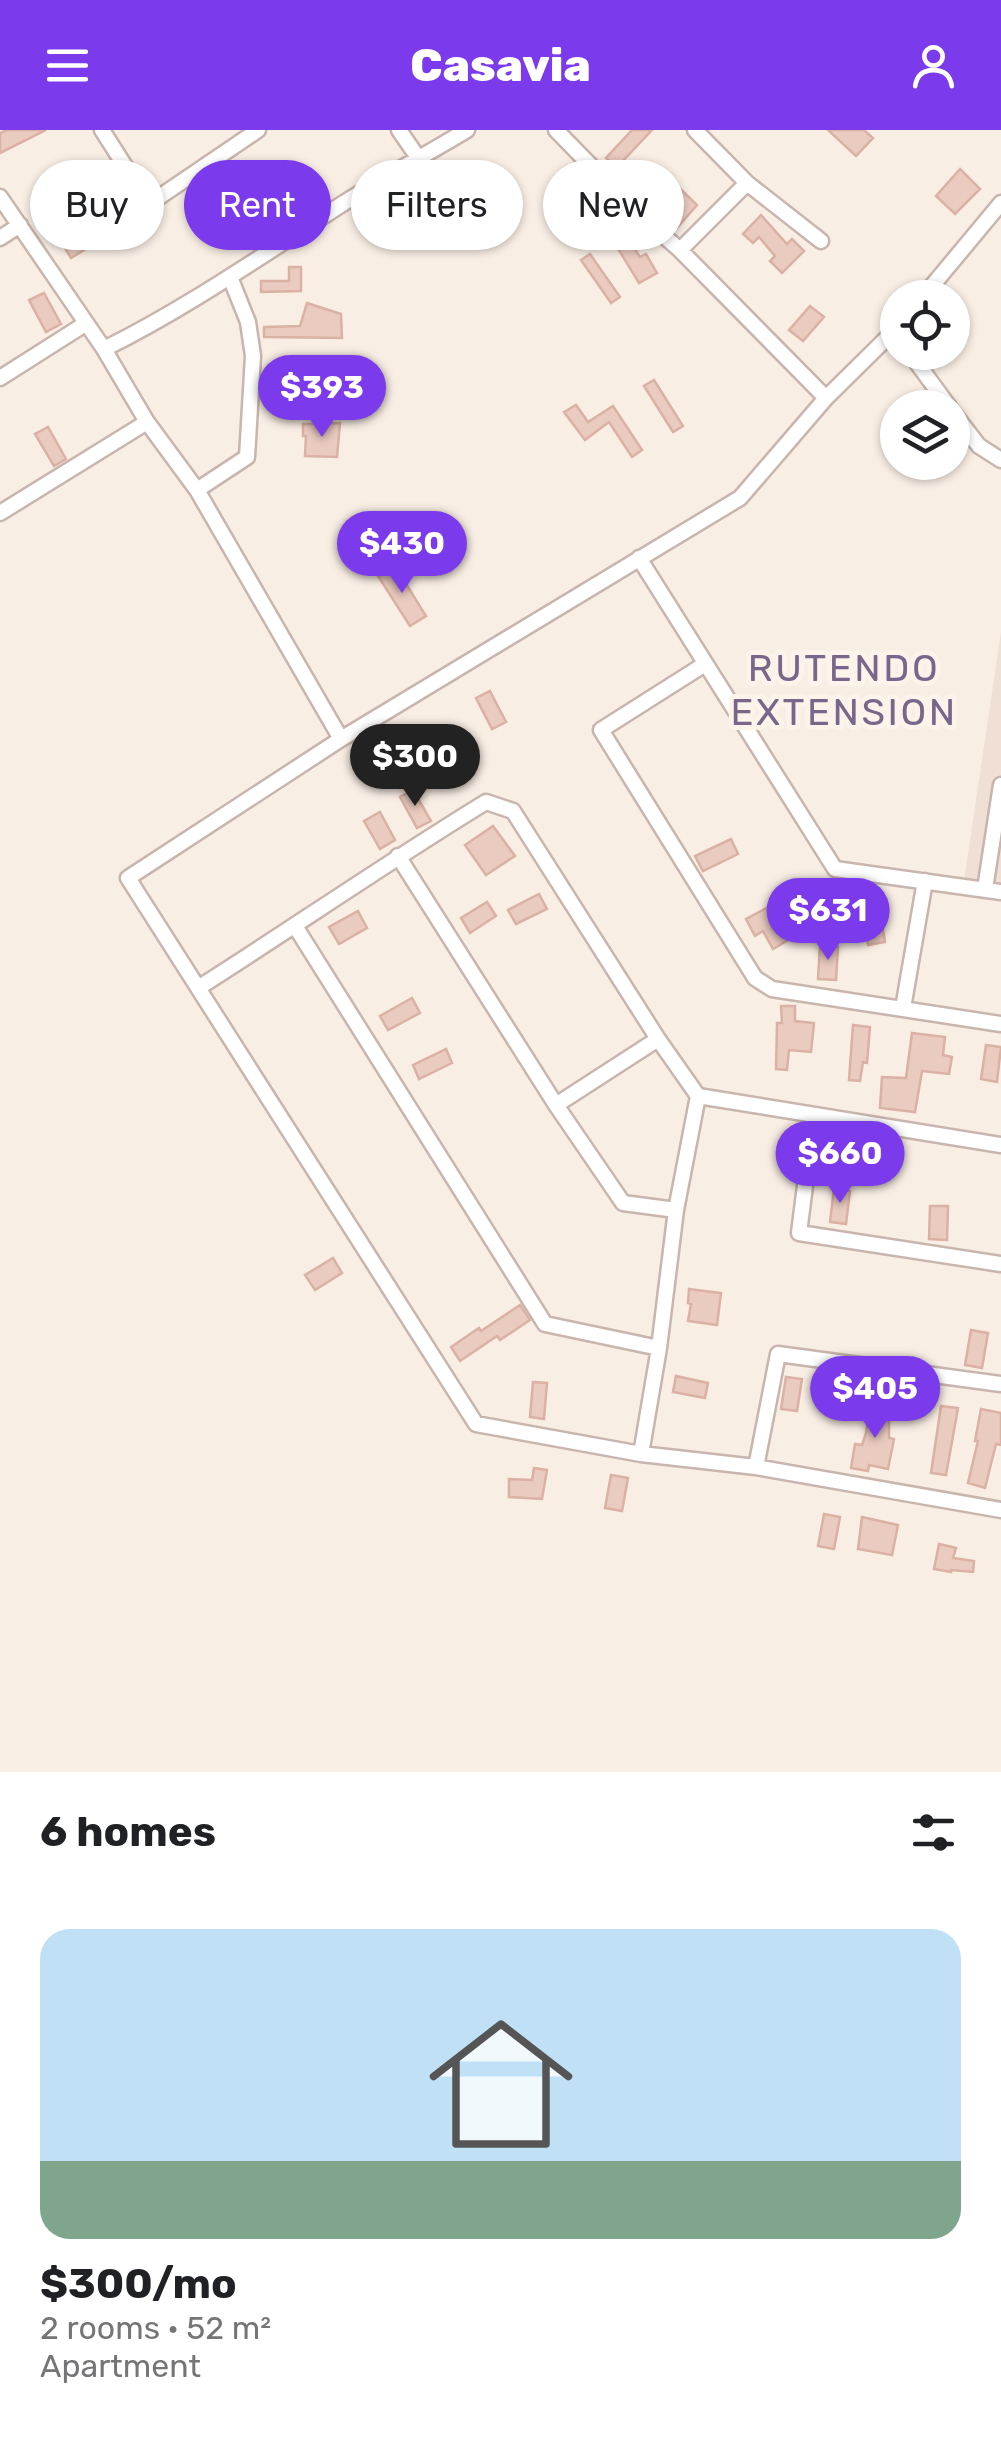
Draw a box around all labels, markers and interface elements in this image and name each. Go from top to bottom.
icon: menu [40,38,95,93]
icon: person [906,38,961,93]
text: Casavia [410,39,591,92]
chip: Buy [30,160,164,250]
chip: Rent [184,160,331,250]
chip: Filters [351,160,523,250]
chip: New [543,160,684,250]
map controls [880,280,970,480]
button: locate [880,280,970,370]
pin: $393 [263,355,381,440]
text: $393 [280,368,364,406]
button: layers [880,390,970,480]
pin: $430 [343,511,461,596]
text: $430 [359,524,445,562]
district label: RUTENDO EXTENSION [730,645,958,735]
pin: $300 [356,724,474,809]
text: $300 [372,737,458,775]
pin: $631 [769,878,887,963]
text: $631 [789,891,867,929]
pin: $660 [781,1121,899,1206]
text: $660 [798,1134,882,1172]
pin: $405 [816,1356,934,1441]
text: $405 [832,1369,918,1407]
icon: filters [906,1805,961,1860]
text: 6 homes [40,1807,216,1857]
icon: home [411,1994,591,2174]
text: $300/mo [40,2259,237,2309]
text: 2 rooms · 52 m² [40,2309,271,2347]
text: Apartment [40,2347,201,2385]

